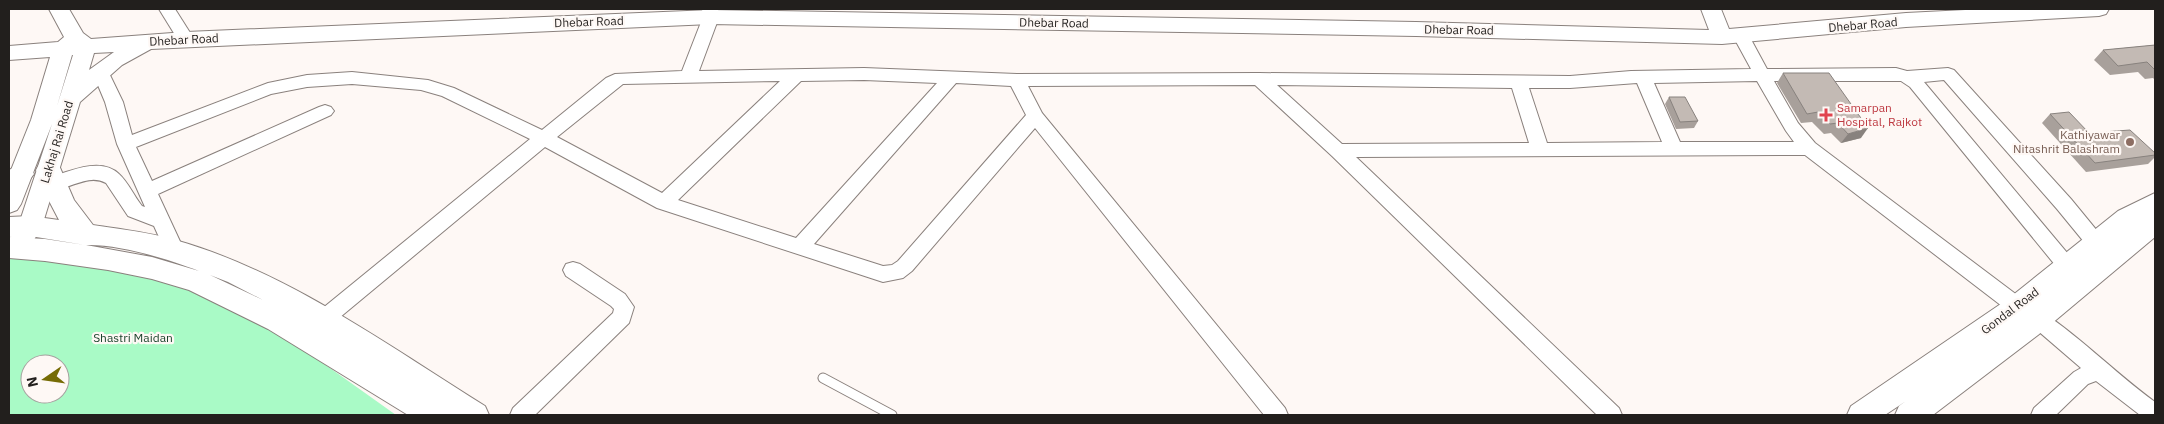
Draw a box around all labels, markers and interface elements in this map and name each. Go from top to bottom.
street label: Dhebar Road [554,13,624,30]
street label: Dhebar Road [1019,14,1089,31]
street label: Dhebar Road [1828,14,1898,35]
street label: Dhebar Road [1424,21,1494,38]
street label: Dhebar Road [149,30,219,49]
street label: Lakhaj Rai Road [37,99,76,185]
place label: Samarpan Hospital, Rajkot [1837,100,1922,129]
marker: Samarpan Hospital, Rajkot [1819,108,1833,122]
place label: Kathiyawar Nitashrit Balashram [2013,127,2121,156]
marker: Kathiyawar Nitashrit Balashram [2124,136,2136,148]
street label: Gondal Road [1978,284,2042,337]
park label: Shastri Maidan [93,330,173,345]
north arrow [20,354,70,404]
text: N [22,375,42,389]

